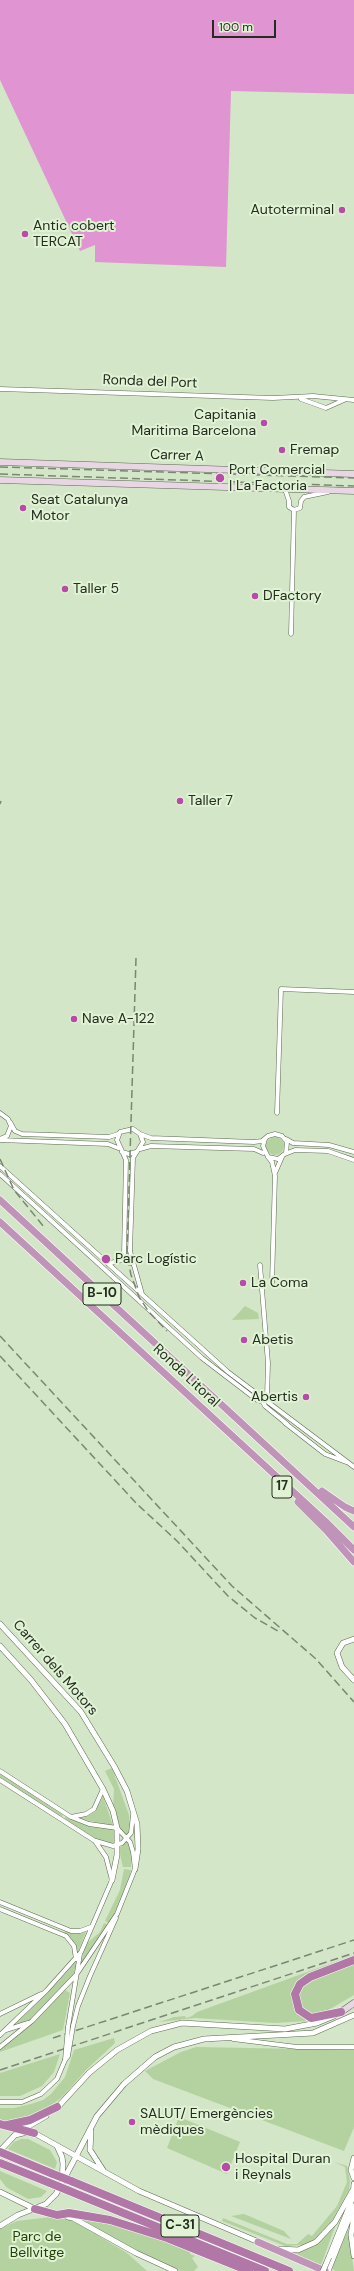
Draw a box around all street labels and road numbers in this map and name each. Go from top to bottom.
street label: Ronda del Port [102,372,198,392]
street label: Carrer A [150,447,204,465]
road number: B-10 [83,1283,121,1305]
street label: Ronda Litoral [149,1341,223,1411]
road number: 17 [272,1476,292,1498]
street label: Carrer dels Motors [9,1617,101,1719]
road number: C-31 [161,2215,199,2237]

